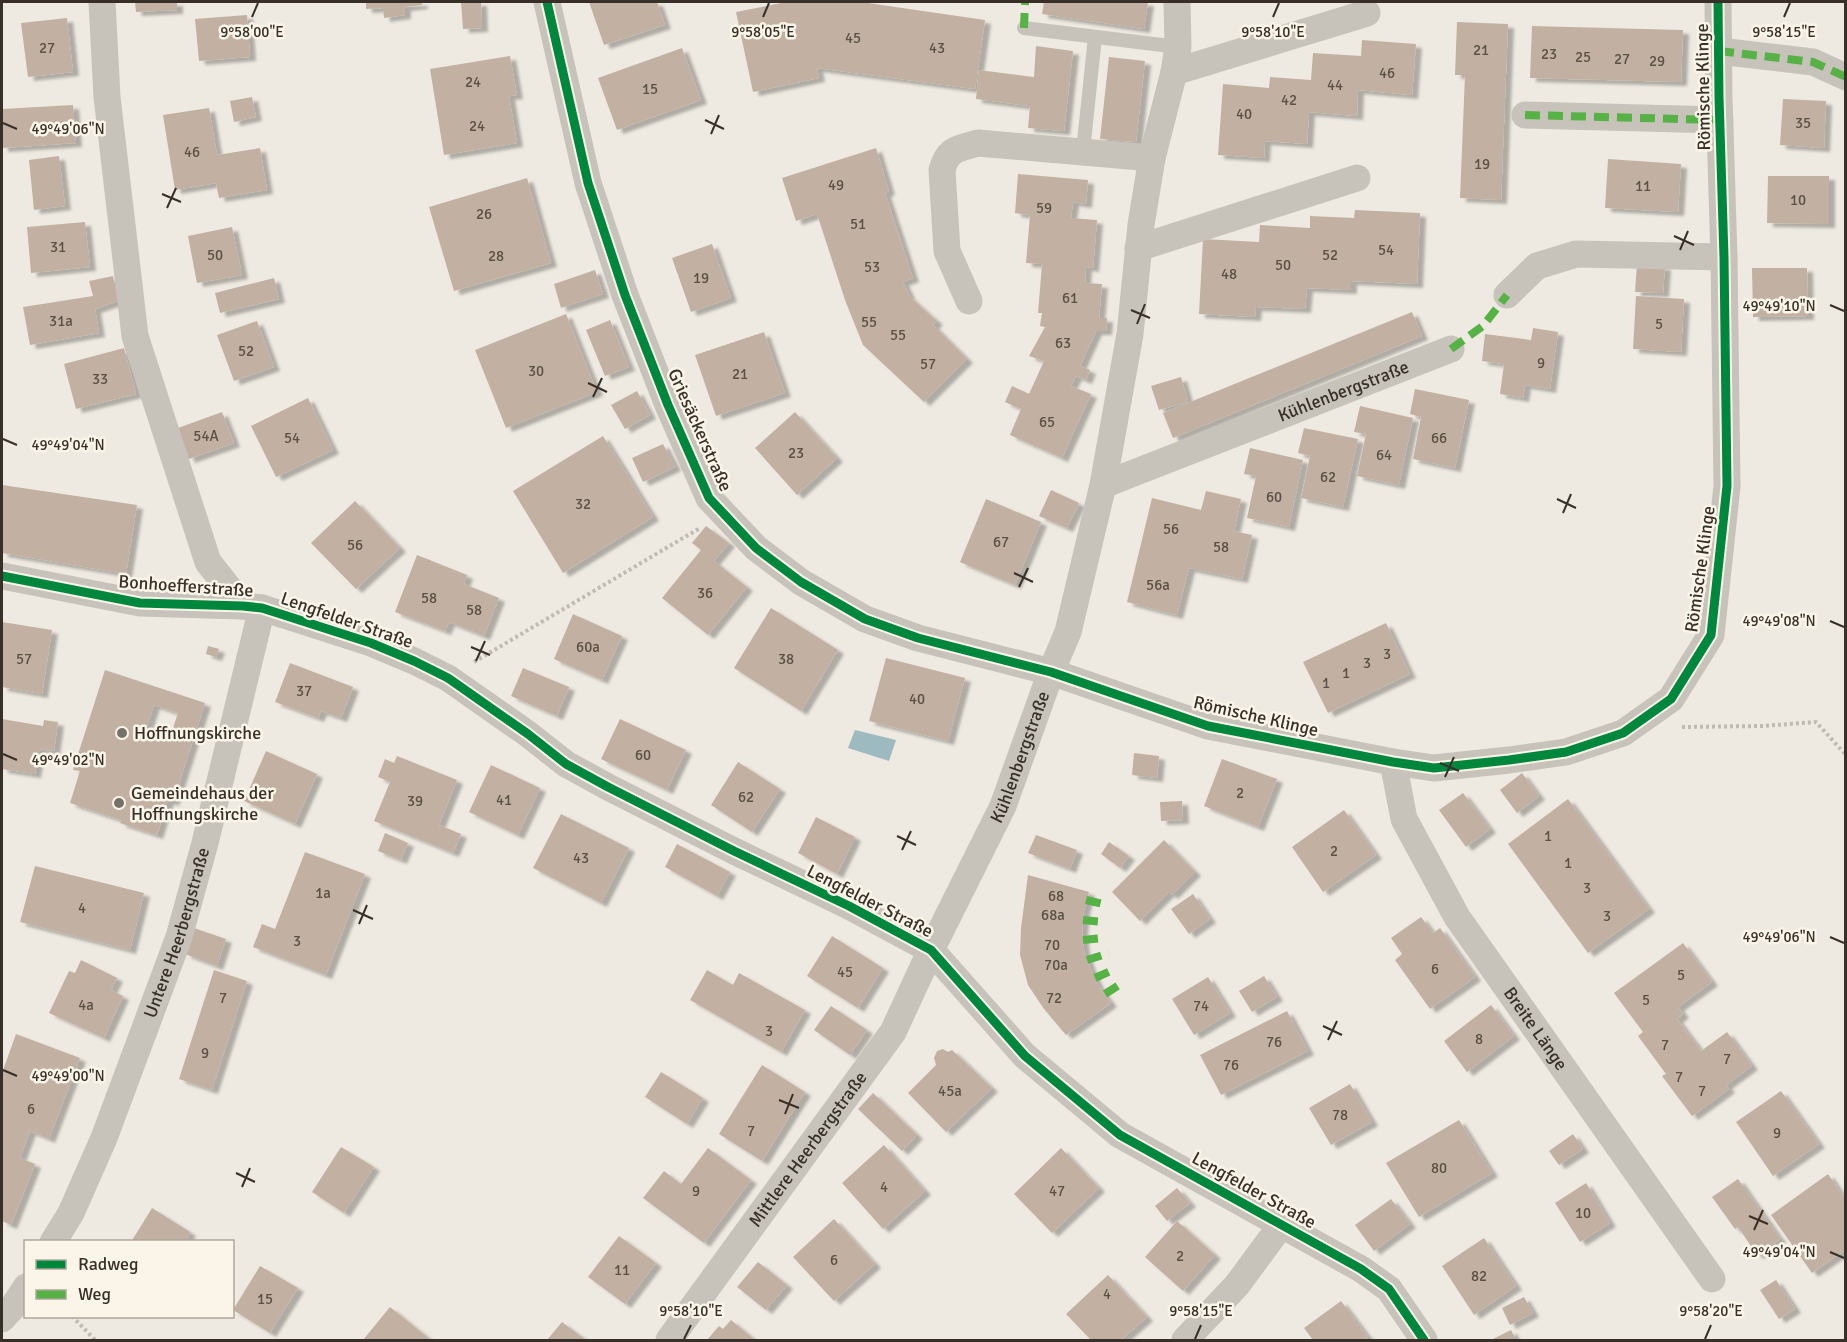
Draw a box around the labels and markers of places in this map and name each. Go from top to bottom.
place label: Hoffnungskirche [134,722,261,744]
marker: Hoffnungskirche [115,726,129,740]
place label: Gemeindehaus der Hoffnungskirche [131,782,274,825]
marker: Gemeindehaus der Hoffnungskirche [112,796,126,810]

